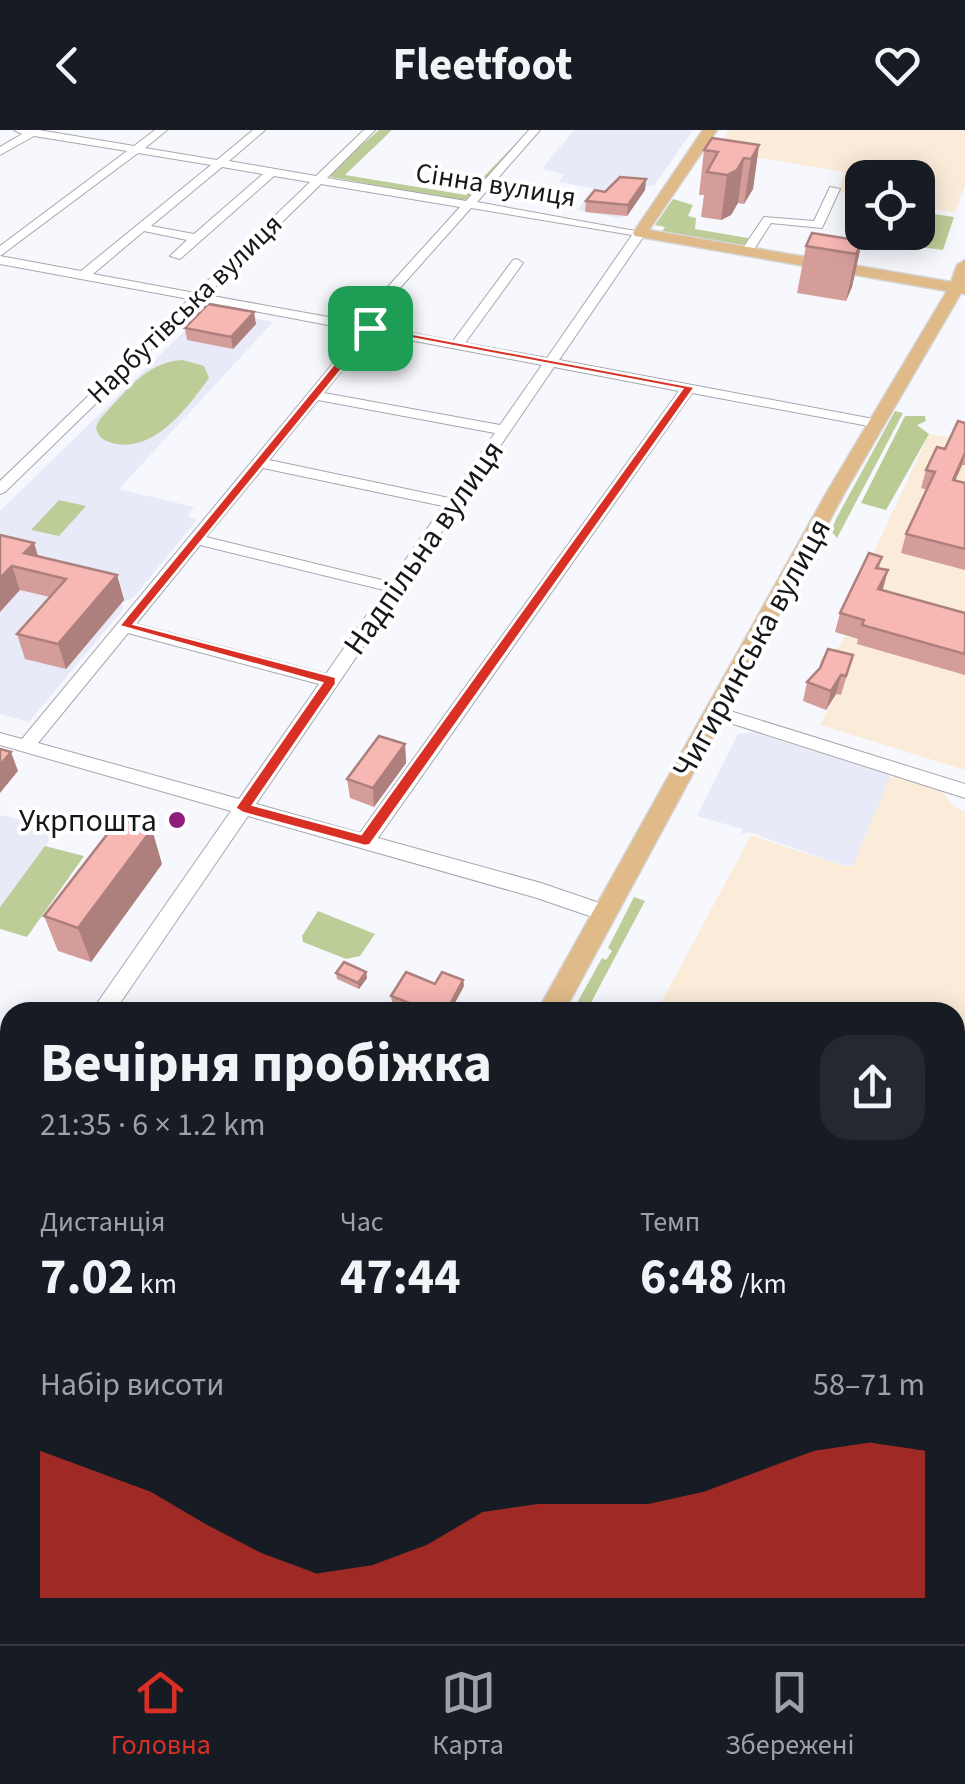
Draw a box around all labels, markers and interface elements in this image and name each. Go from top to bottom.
text: Fleetfoot [392,33,573,97]
icon: back [40,38,95,93]
icon: heart [870,38,925,93]
street label: Сінна вулиця [413,153,579,217]
map controls [845,160,935,250]
button: locate [845,160,935,250]
street label: Нарбутівська вулиця [78,205,291,413]
pin [328,286,413,371]
icon: arrive [343,301,398,356]
street label: Надпільна вулиця [332,431,515,664]
street label: Чигиринська вулиця [661,510,843,787]
place label: Укрпошта [19,798,157,844]
marker: Укрпошта [166,809,188,831]
text: Вечірня пробіжка [40,1025,492,1103]
button: share [820,1035,925,1140]
text: 21:35 · 6 × 1.2 km [40,1102,266,1148]
text: Дистанція [40,1202,165,1242]
text: Час [340,1202,384,1242]
text: Темп [640,1202,700,1242]
text: 7.02 [40,1242,134,1313]
text: 47:44 [340,1242,461,1313]
text: 6:48 [640,1242,734,1313]
text: km [134,1264,177,1304]
text: /km [734,1264,787,1304]
text: Набір висоти [40,1362,224,1408]
text: 58–71 m [813,1362,925,1408]
tab: Головна [111,1665,211,1765]
tab: Карта [432,1665,504,1765]
tab: Збережені [725,1665,854,1765]

